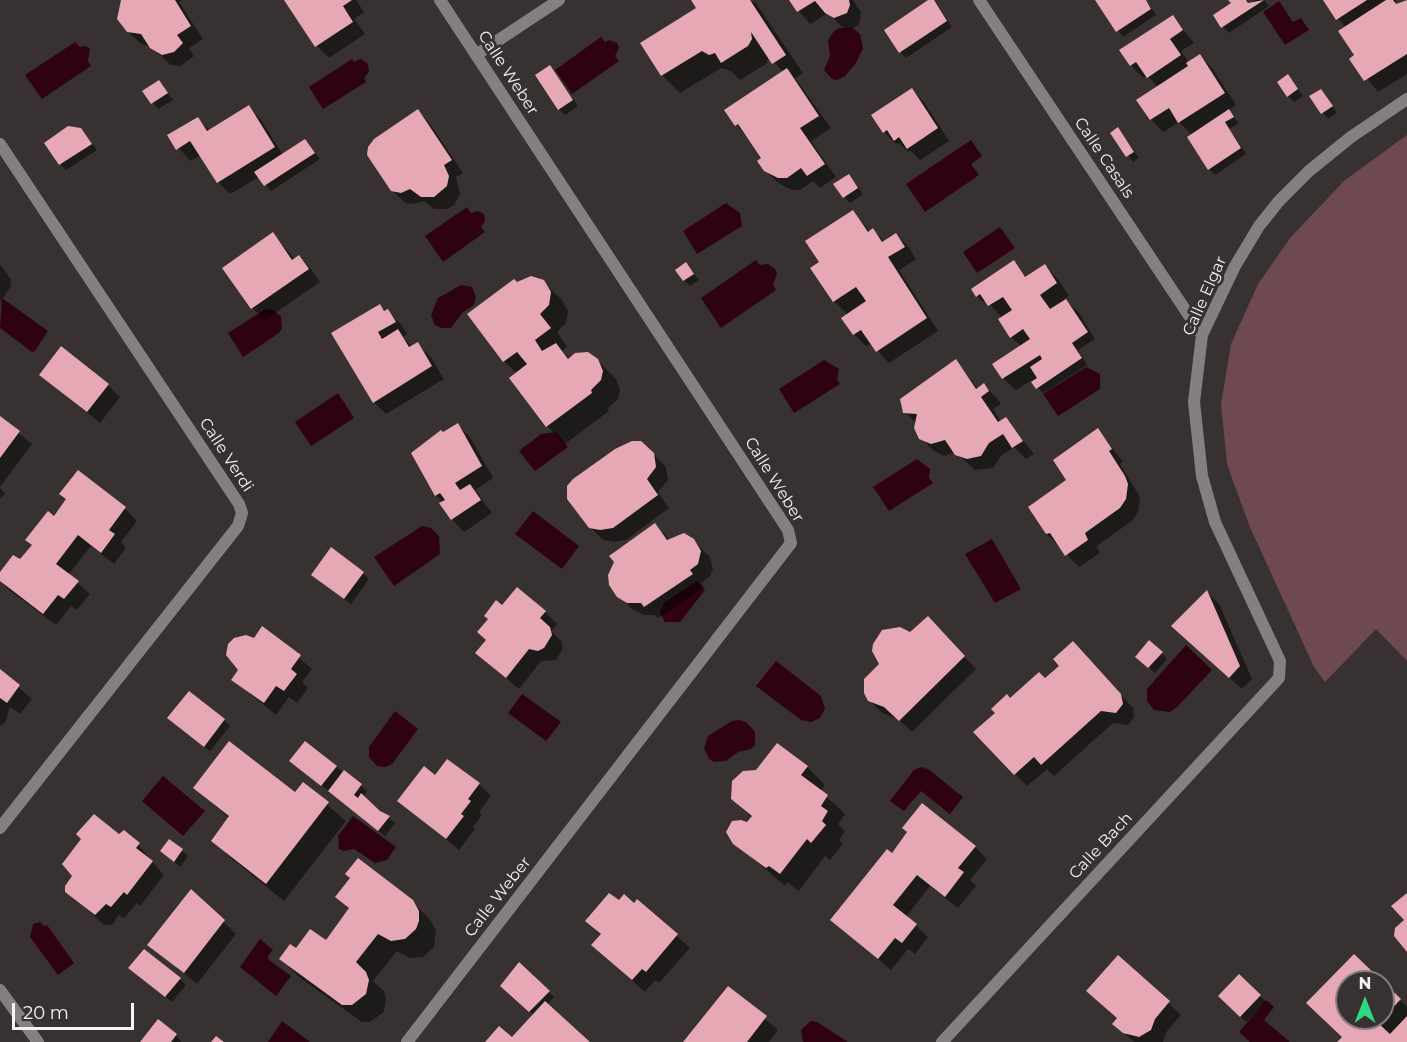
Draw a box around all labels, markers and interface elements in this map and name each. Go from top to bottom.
street label: Calle Weber [474,27,542,119]
street label: Calle Casals [1070,114,1138,202]
street label: Calle Elgar [1179,253,1231,339]
street label: Calle Verdi [195,414,257,496]
street label: Calle Weber [740,434,808,526]
street label: Calle Bach [1065,809,1137,883]
street label: Calle Weber [461,853,535,941]
north arrow [1335,970,1395,1030]
text: N [1359,974,1371,993]
scale bar [15,991,136,1029]
text: 20 m [23,1002,69,1024]

